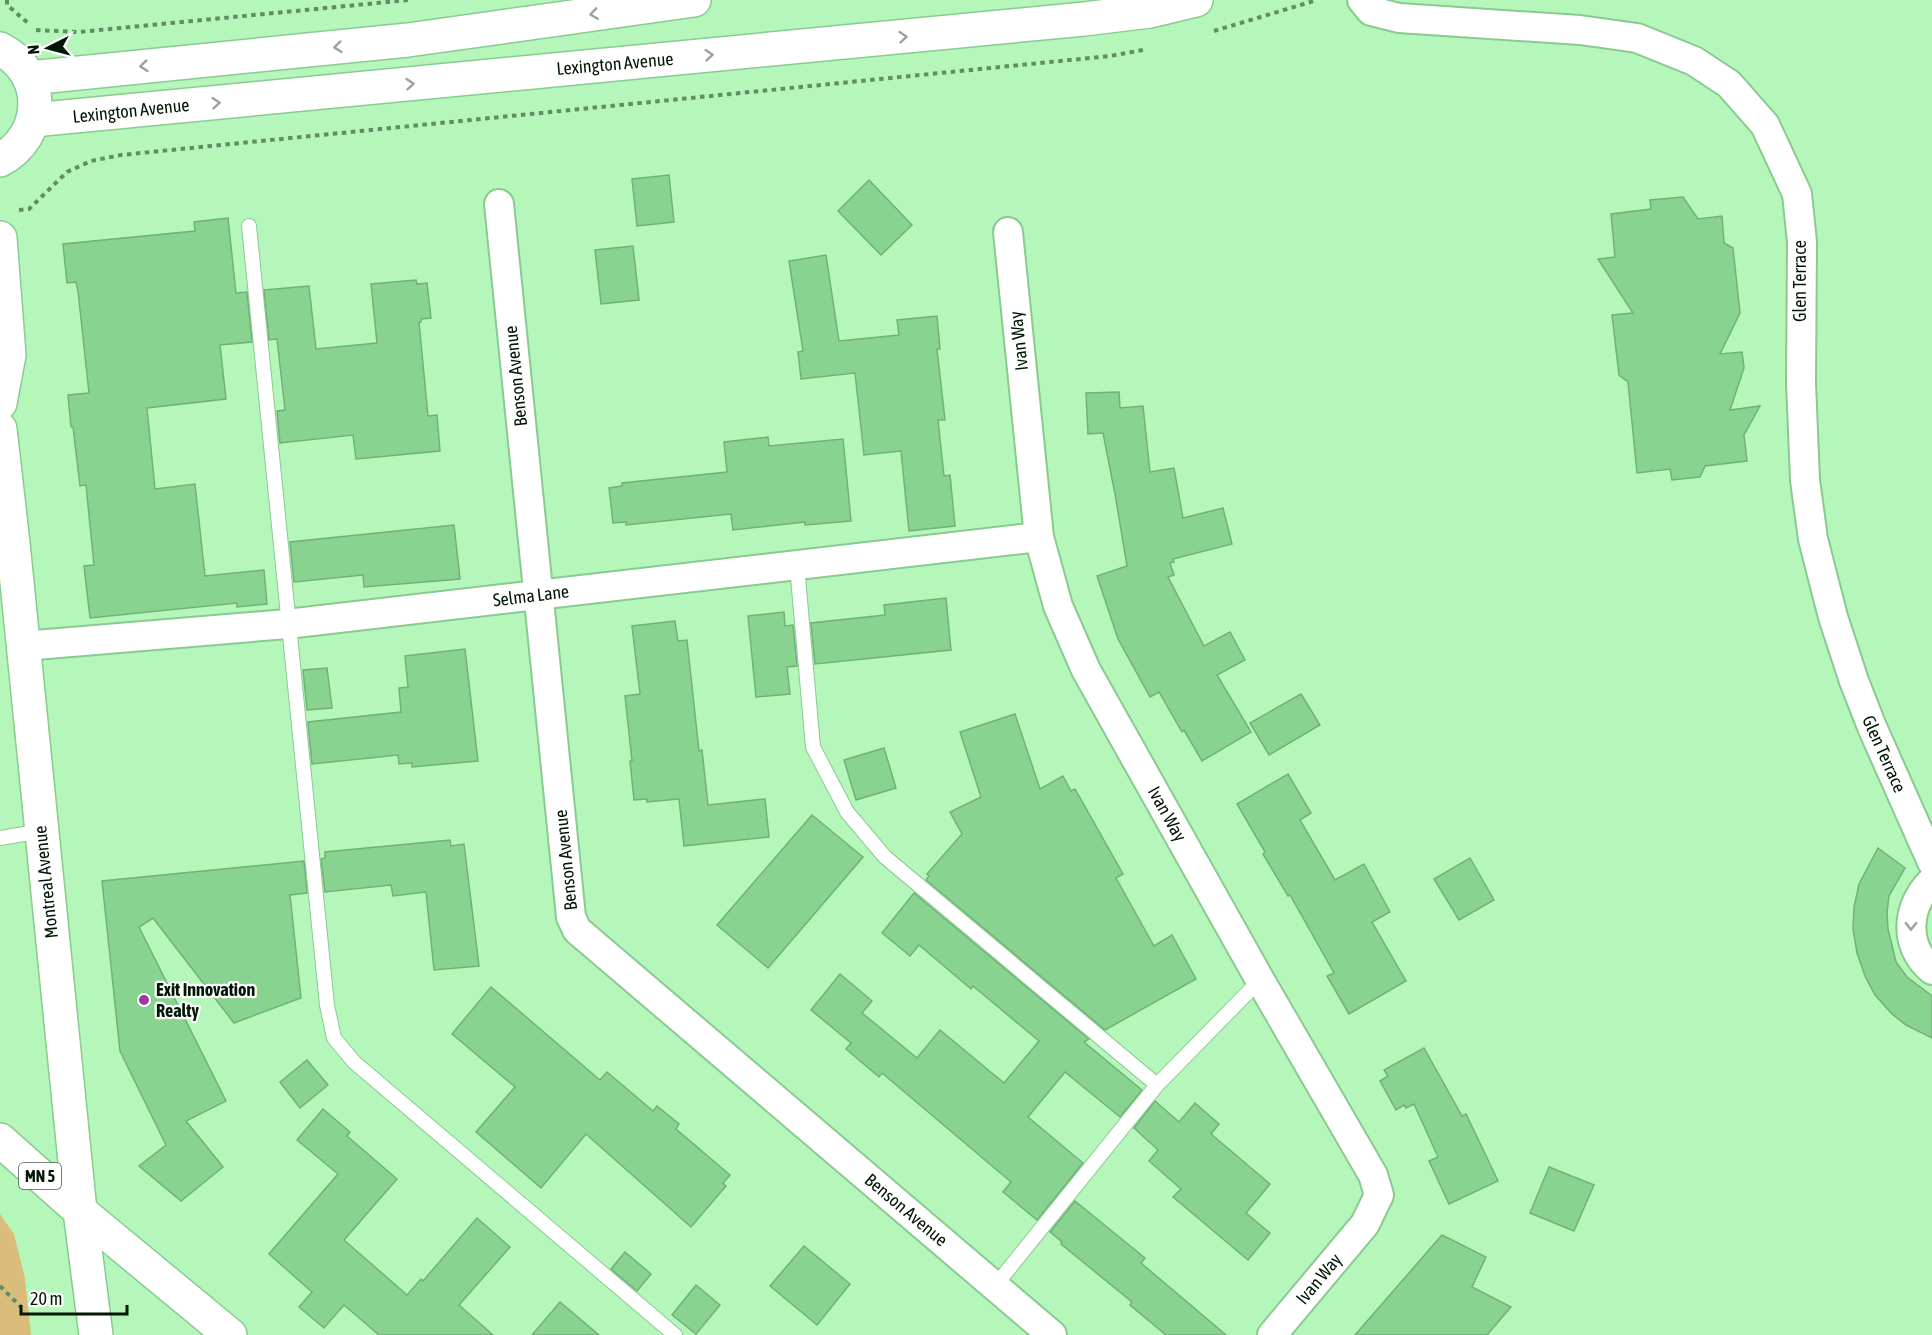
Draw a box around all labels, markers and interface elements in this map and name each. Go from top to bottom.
one-way arrow [590,7,599,19]
north arrow [18,18,78,78]
one-way arrow [899,31,908,44]
one-way arrow [334,40,343,53]
text: N [24,44,43,55]
street label: Lexington Avenue [556,48,674,79]
one-way arrow [705,49,714,62]
one-way arrow [140,59,149,72]
one-way arrow [406,78,415,91]
street label: Lexington Avenue [72,94,190,127]
one-way arrow [212,97,221,110]
street label: Glen Terrace [1789,240,1810,322]
street label: Ivan Way [1005,310,1032,372]
street label: Benson Avenue [500,325,531,428]
street label: Selma Lane [492,580,570,611]
street label: Glen Terrace [1858,712,1911,796]
street label: Ivan Way [1144,783,1191,845]
street label: Benson Avenue [550,809,581,912]
street label: Montreal Avenue [29,825,62,940]
one-way arrow [1905,921,1918,930]
place label: Exit Innovation Realty [156,979,255,1021]
marker: Exit Innovation Realty [137,993,151,1007]
road number: MN 5 [19,1163,61,1189]
street label: Benson Avenue [861,1169,952,1250]
street label: Ivan Way [1291,1249,1346,1308]
scale bar [21,1278,128,1316]
text: 20 m [30,1288,62,1309]

